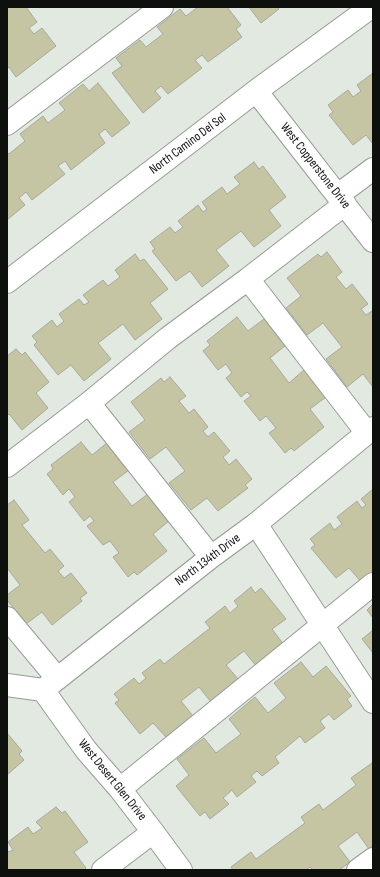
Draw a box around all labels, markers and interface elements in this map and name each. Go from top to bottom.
street label: North Camino Del Sol [147,110,229,178]
street label: West Copperstone Drive [277,120,353,212]
street label: North 134th Drive [172,531,244,589]
street label: West Desert Glen Drive [74,736,150,824]

